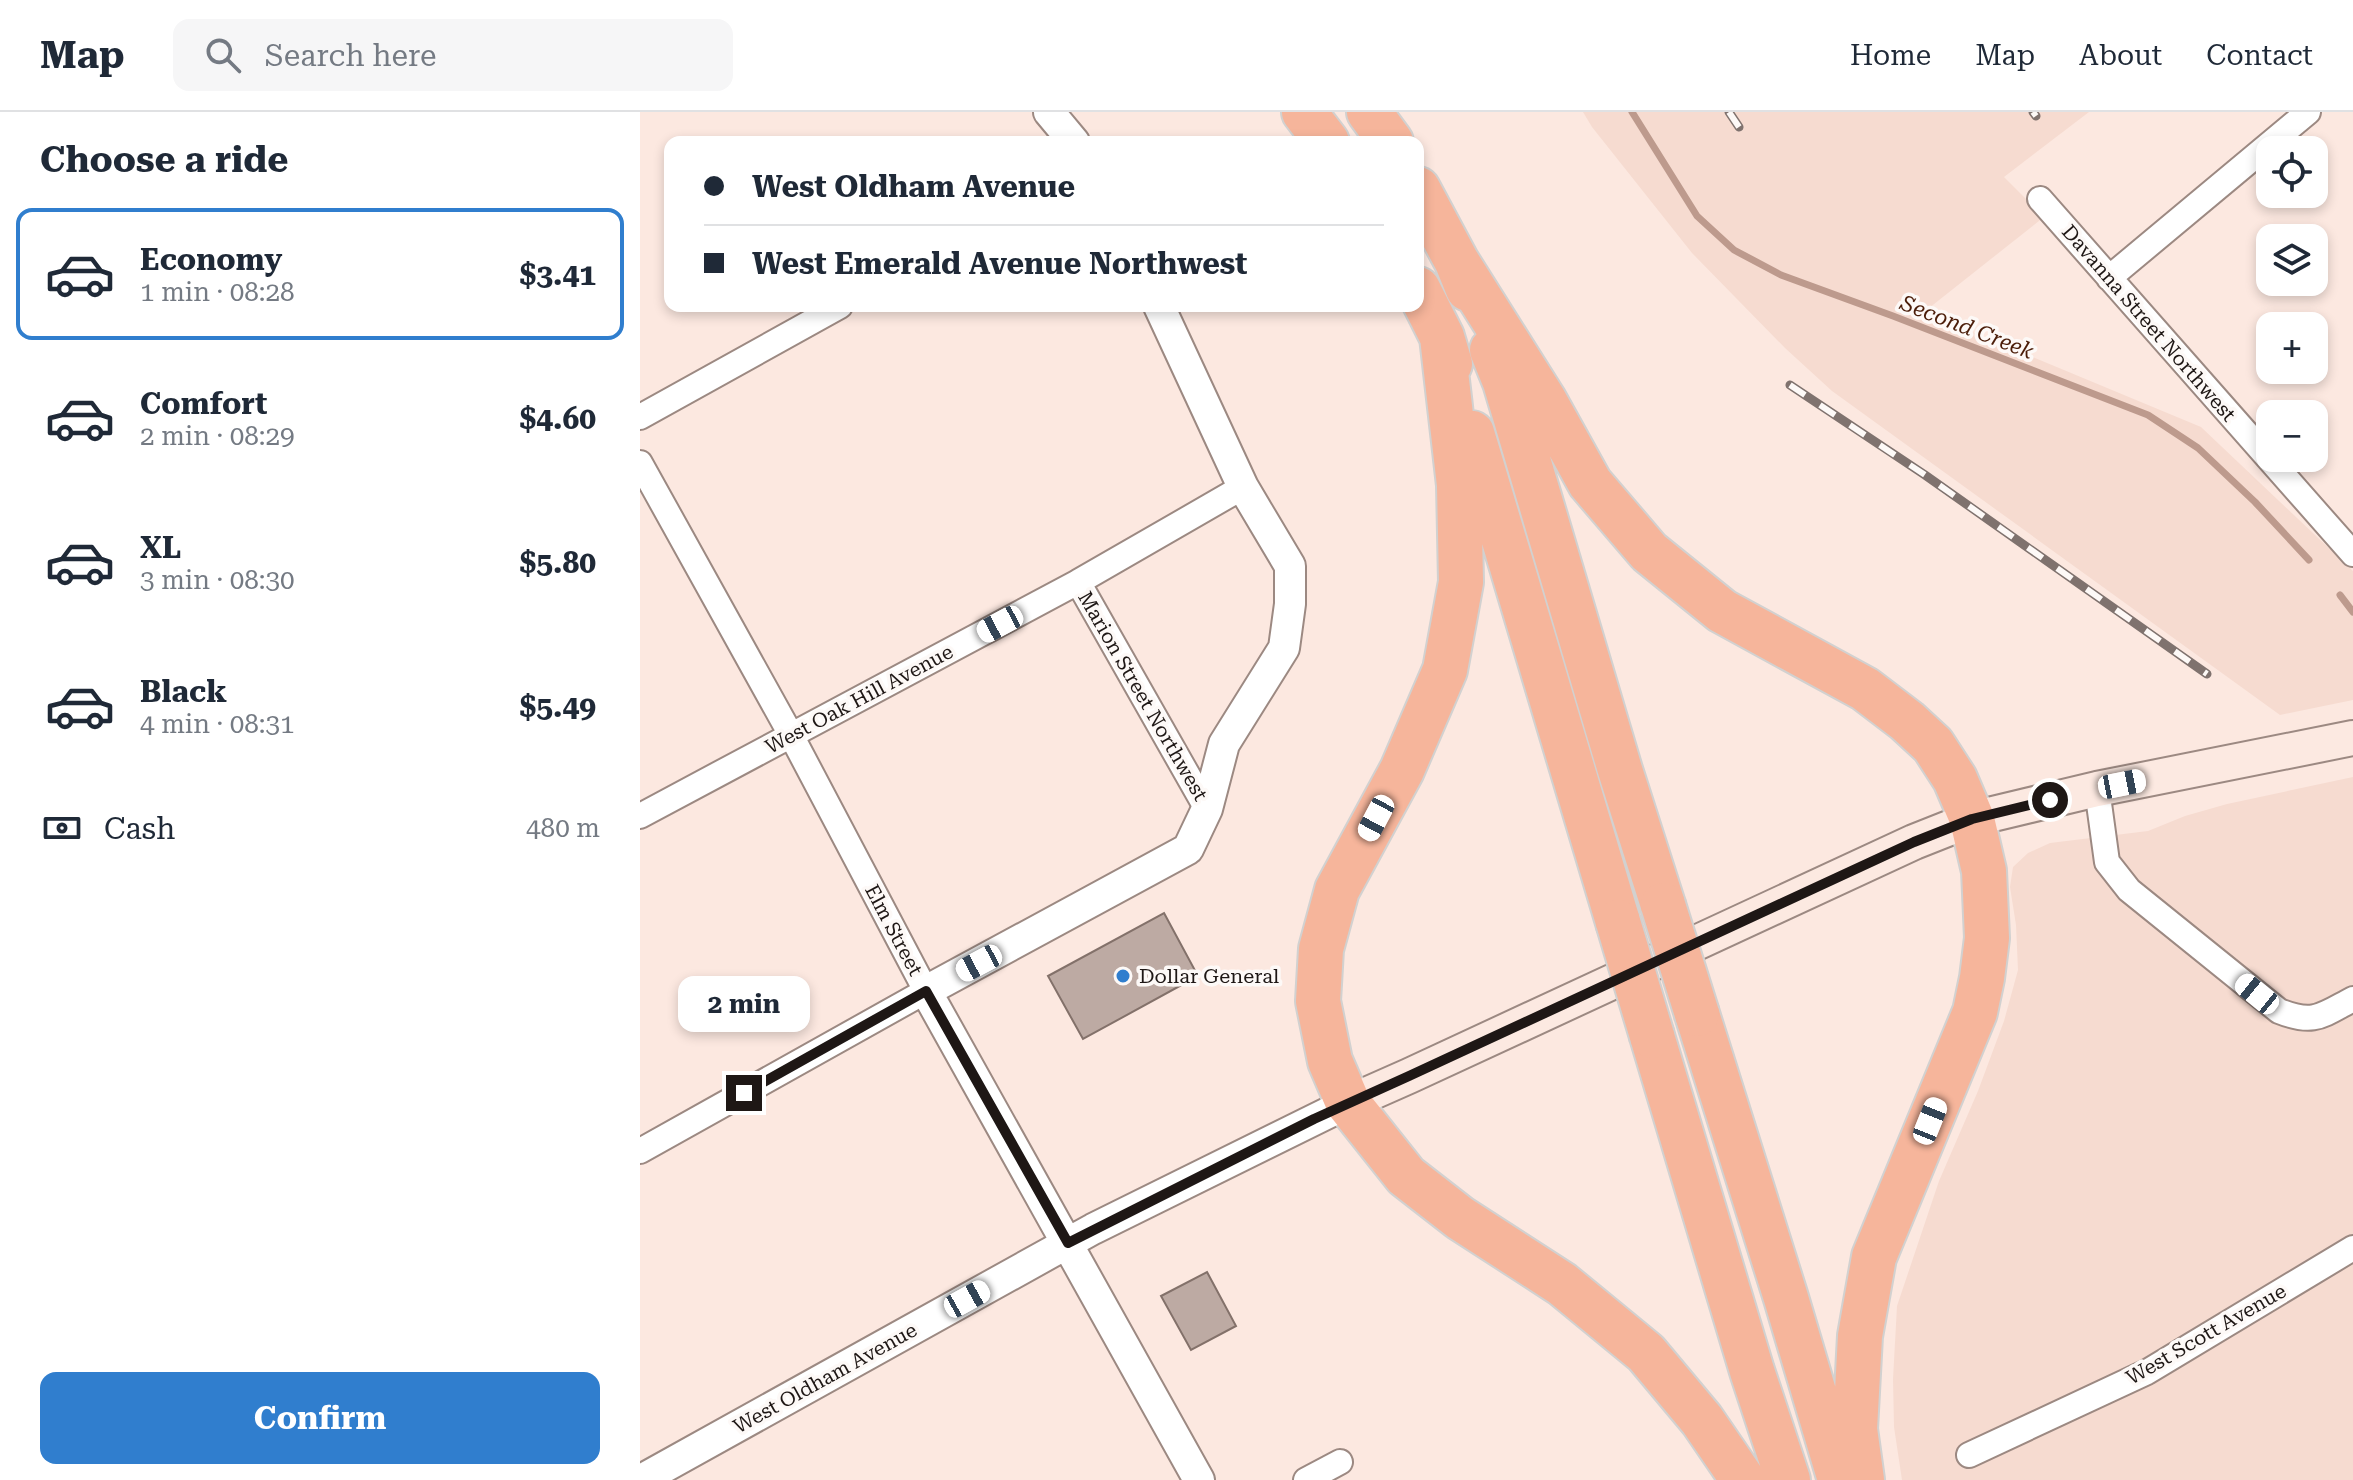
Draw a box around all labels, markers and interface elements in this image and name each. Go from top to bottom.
search box [173,19,733,91]
text: Map [40,33,125,77]
icon: search [201,33,245,77]
text: Search here [265,38,437,73]
text: Home [1850,39,1931,72]
text: Map [1975,39,2035,72]
text: About [2079,39,2162,72]
text: Contact [2206,39,2313,72]
map controls [2256,136,2328,472]
button: locate [2256,136,2328,208]
text: Choose a ride [40,139,288,181]
text: West Oldham Avenue [752,169,1075,204]
street label: Davanna Street Northwest [2057,220,2241,427]
button: layers [2256,224,2328,296]
icon: car [44,238,116,310]
text: Economy [140,242,282,277]
text: West Emerald Avenue Northwest [752,246,1247,281]
text: $3.41 [519,257,596,292]
text: 1 min · 08:28 [140,277,295,307]
water label: Second Creek [1896,290,2037,364]
button: + [2256,312,2328,384]
icon: car [44,382,116,454]
text: Comfort [140,386,267,421]
button: − [2256,400,2328,472]
text: $4.60 [519,401,596,436]
text: 2 min · 08:29 [140,421,295,451]
icon: car [44,526,116,598]
text: XL [140,530,181,565]
text: $5.80 [519,545,596,580]
text: 3 min · 08:30 [140,565,295,595]
street label: Marion Street Northwest [1073,587,1213,805]
car [973,602,1027,646]
street label: West Oak Hill Avenue [761,639,957,759]
icon: car [44,670,116,742]
text: Black [140,674,227,709]
text: $5.49 [519,689,596,724]
text: 4 min · 08:31 [140,709,295,739]
car [2096,768,2148,800]
route start [2032,782,2068,818]
car [1354,791,1398,845]
icon: cash [40,806,84,850]
text: Cash [104,811,175,846]
text: 480 m [526,813,600,843]
street label: Elm Street [860,880,928,980]
car [952,941,1006,985]
place label: Dollar General [1139,964,1279,988]
marker: Dollar General [1114,967,1132,985]
car [2231,970,2283,1018]
callout: 2 min [678,977,810,1033]
text: 2 min [708,989,780,1019]
route end [726,1075,762,1111]
car [1910,1094,1950,1148]
car [940,1277,994,1321]
street label: West Scott Avenue [2122,1278,2290,1390]
street label: West Oldham Avenue [729,1318,921,1438]
button: Confirm [40,1372,600,1464]

